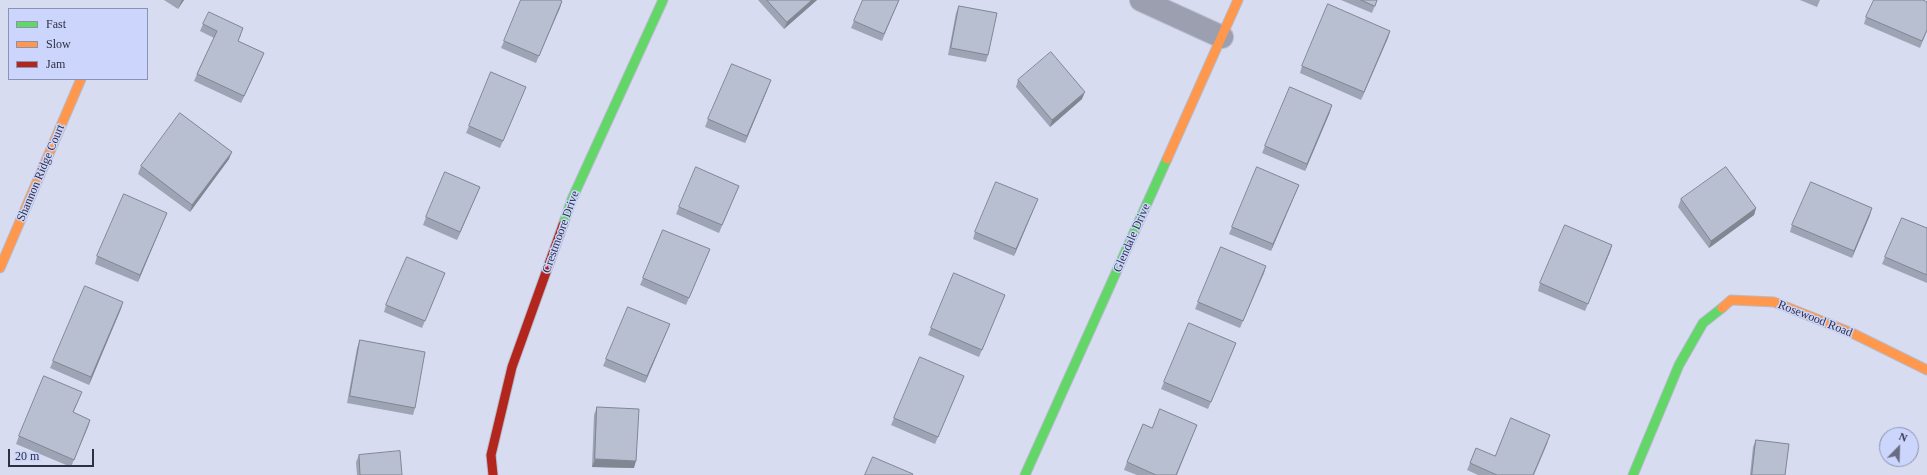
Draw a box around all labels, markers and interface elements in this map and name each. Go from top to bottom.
legend [8,8,148,80]
text: Fast [46,17,66,31]
text: Slow [46,37,71,51]
text: Jam [46,57,65,71]
street label: Shannon Ridge Court [14,122,68,224]
street label: Crestmoore Drive [539,189,583,275]
street label: Glendale Drive [1110,201,1154,275]
street label: Rosewood Road [1776,298,1854,340]
north arrow [1879,427,1919,467]
text: N [1897,430,1909,444]
scale bar [10,441,96,467]
text: 20 m [15,449,39,463]

